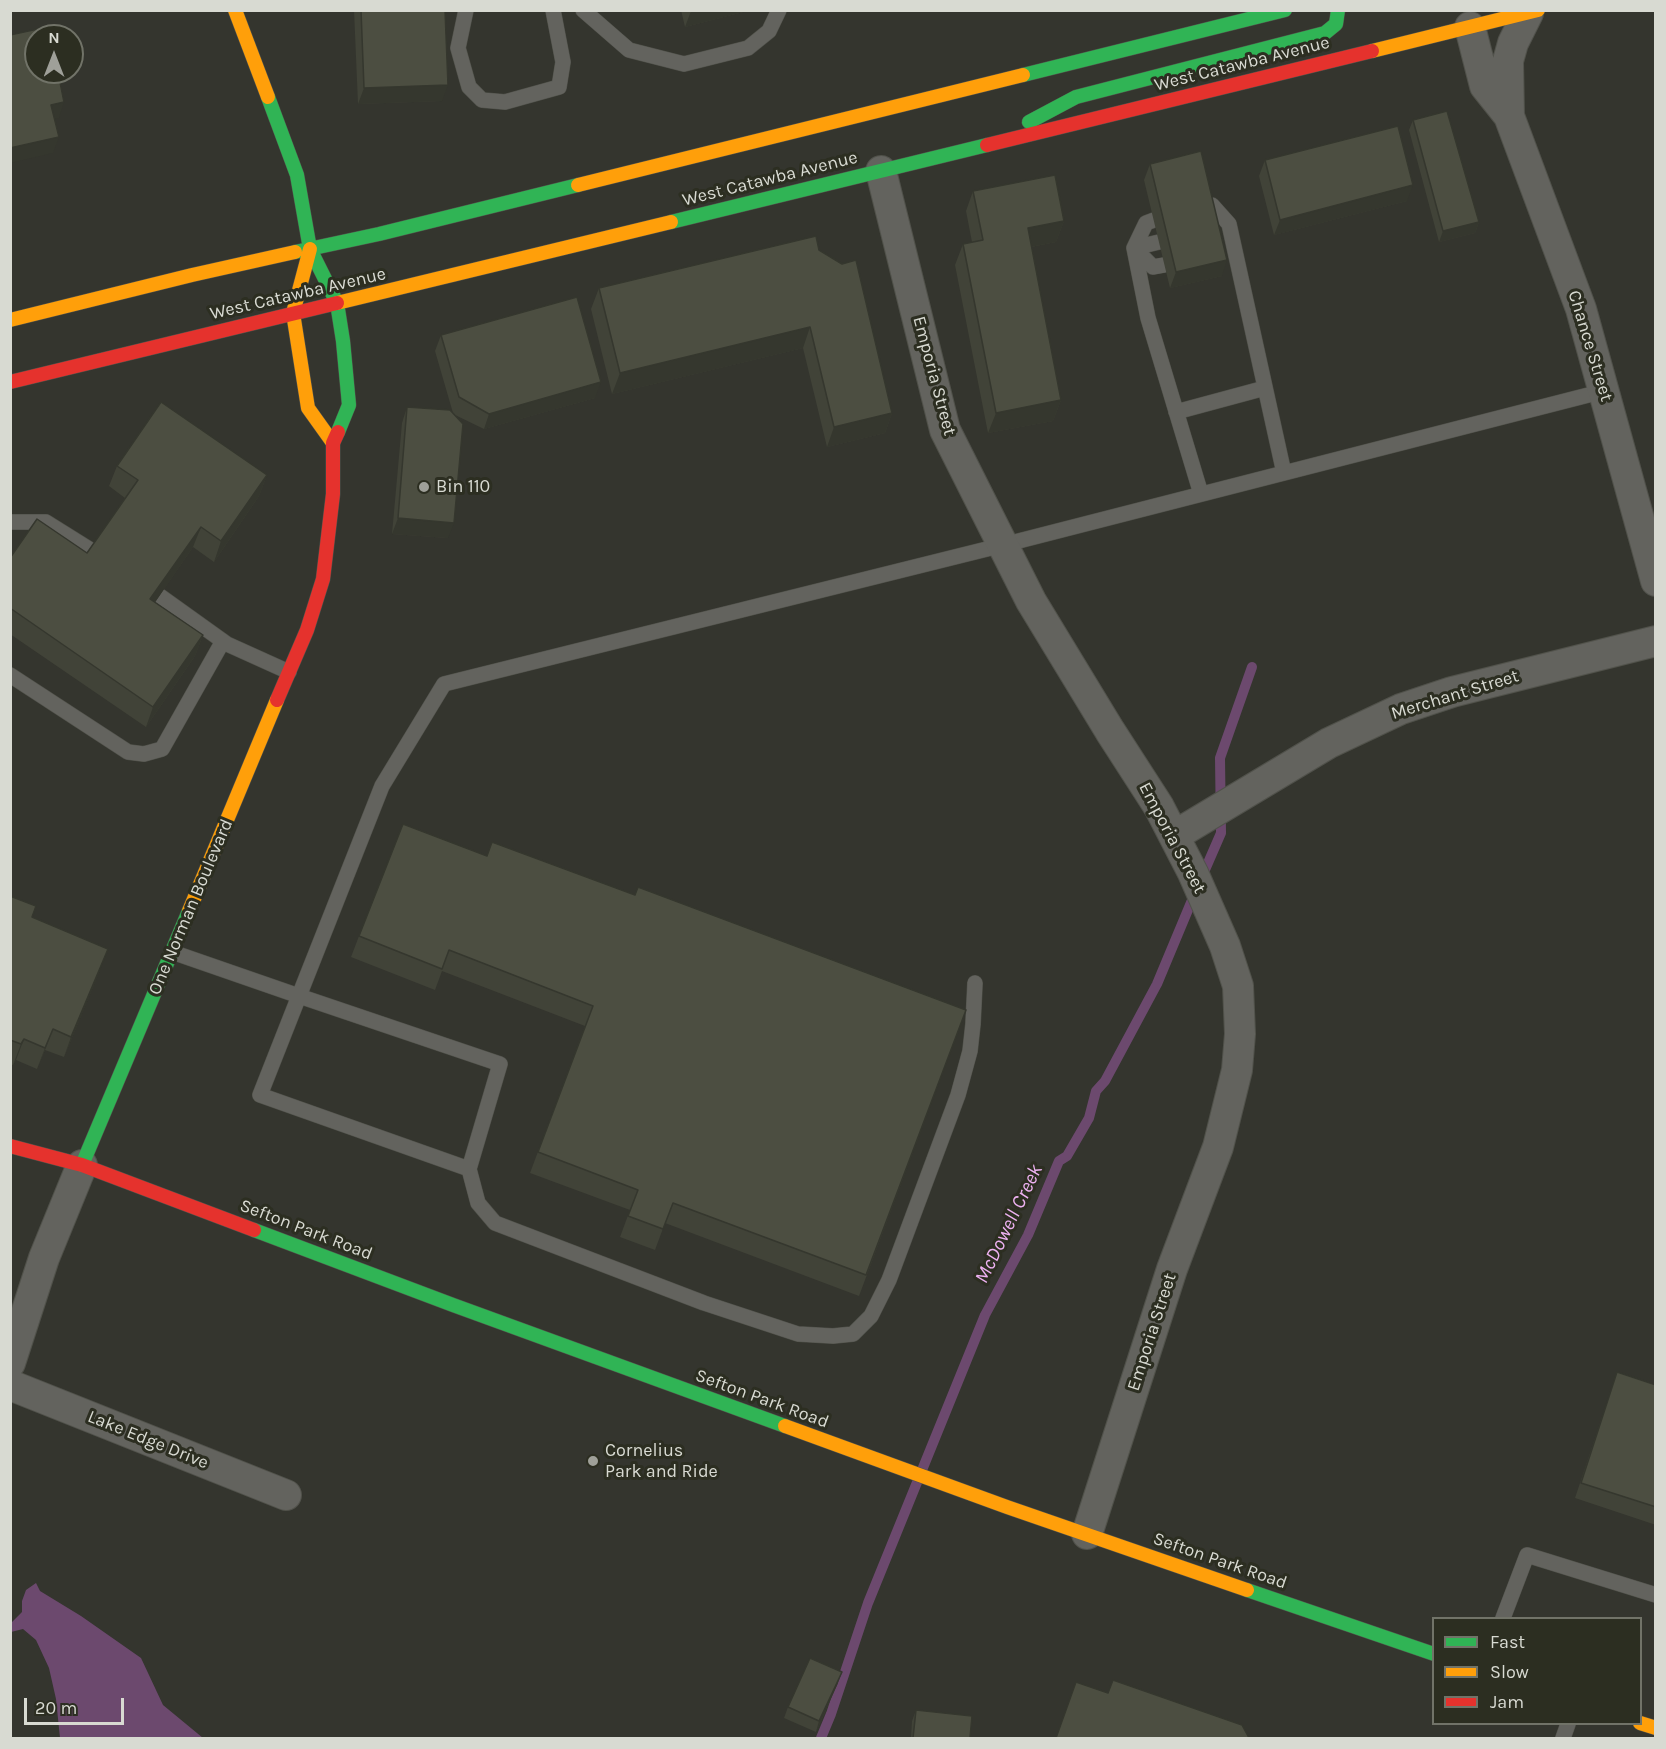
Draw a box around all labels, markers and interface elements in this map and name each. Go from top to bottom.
north arrow [24,24,84,84]
text: N [48,28,60,47]
street label: West Catawba Avenue [1152,32,1332,96]
street label: West Catawba Avenue [680,147,860,211]
street label: West Catawba Avenue [208,263,388,325]
street label: Chance Street [1563,288,1617,404]
street label: Emporia Street [908,314,960,438]
place label: Bin 110 [436,476,490,498]
marker: Bin 110 [417,480,431,494]
street label: Merchant Street [1389,665,1521,725]
street label: Emporia Street [1134,779,1210,897]
street label: One Norman Boulevard [144,816,238,998]
water label: McDowell Creek [970,1161,1048,1287]
street label: Sefton Park Road [237,1195,375,1265]
street label: Emporia Street [1123,1270,1181,1394]
street label: Sefton Park Road [692,1365,832,1433]
street label: Lake Edge Drive [84,1406,212,1474]
place label: Cornelius Park and Ride [605,1440,718,1482]
marker: Cornelius Park and Ride [586,1454,600,1468]
street label: Sefton Park Road [1150,1528,1290,1594]
legend [1432,1617,1642,1725]
text: Fast [1490,1631,1525,1653]
text: Slow [1490,1661,1529,1683]
scale bar [27,1686,128,1724]
text: Jam [1490,1691,1524,1713]
text: 20 m [35,1697,77,1719]

